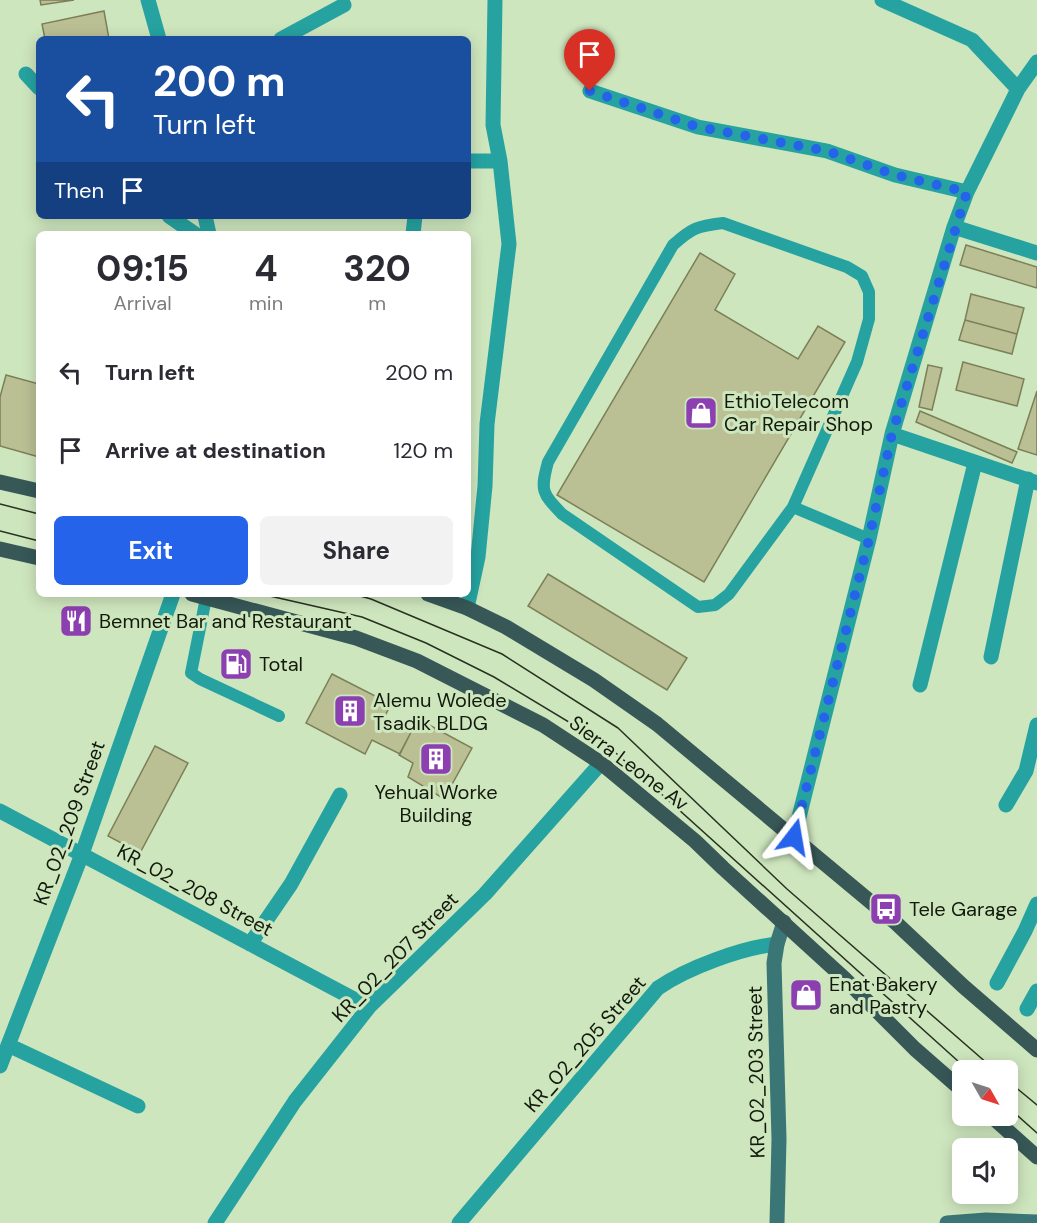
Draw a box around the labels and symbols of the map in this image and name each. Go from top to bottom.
pin [564,29,615,91]
place label: EthioTelecom Car Repair Shop [724,388,873,437]
shop icon: EthioTelecom Car Repair Shop [683,395,719,431]
restaurant icon: Bemnet Bar and Restaurant [58,603,94,639]
place label: Bemnet Bar and Restaurant [99,608,352,634]
fuel station icon: Total [218,646,254,682]
place label: Total [259,651,303,677]
place label: Alemu Wolede Tsadik BLDG [373,687,507,736]
building icon: Alemu Wolede Tsadik BLDG [332,693,368,729]
street label: Sierra Leone Av [564,710,694,817]
street label: KR_02_209 Street [27,737,111,909]
building icon: Yehual Worke Building [418,741,454,777]
place label: Yehual Worke Building [374,779,498,828]
position arrow [762,805,826,869]
street label: KR_02_208 Street [113,838,278,942]
street label: KR_02_207 Street [326,886,464,1028]
bus stop icon: Tele Garage [868,891,904,927]
place label: Tele Garage [909,896,1017,922]
street label: KR_02_205 Street [518,970,652,1118]
place label: Enat Bakery and Pastry [829,971,938,1020]
shop icon: Enat Bakery and Pastry [788,977,824,1013]
street label: KR_02_203 Street [741,985,771,1159]
north arrow [952,1060,1018,1126]

